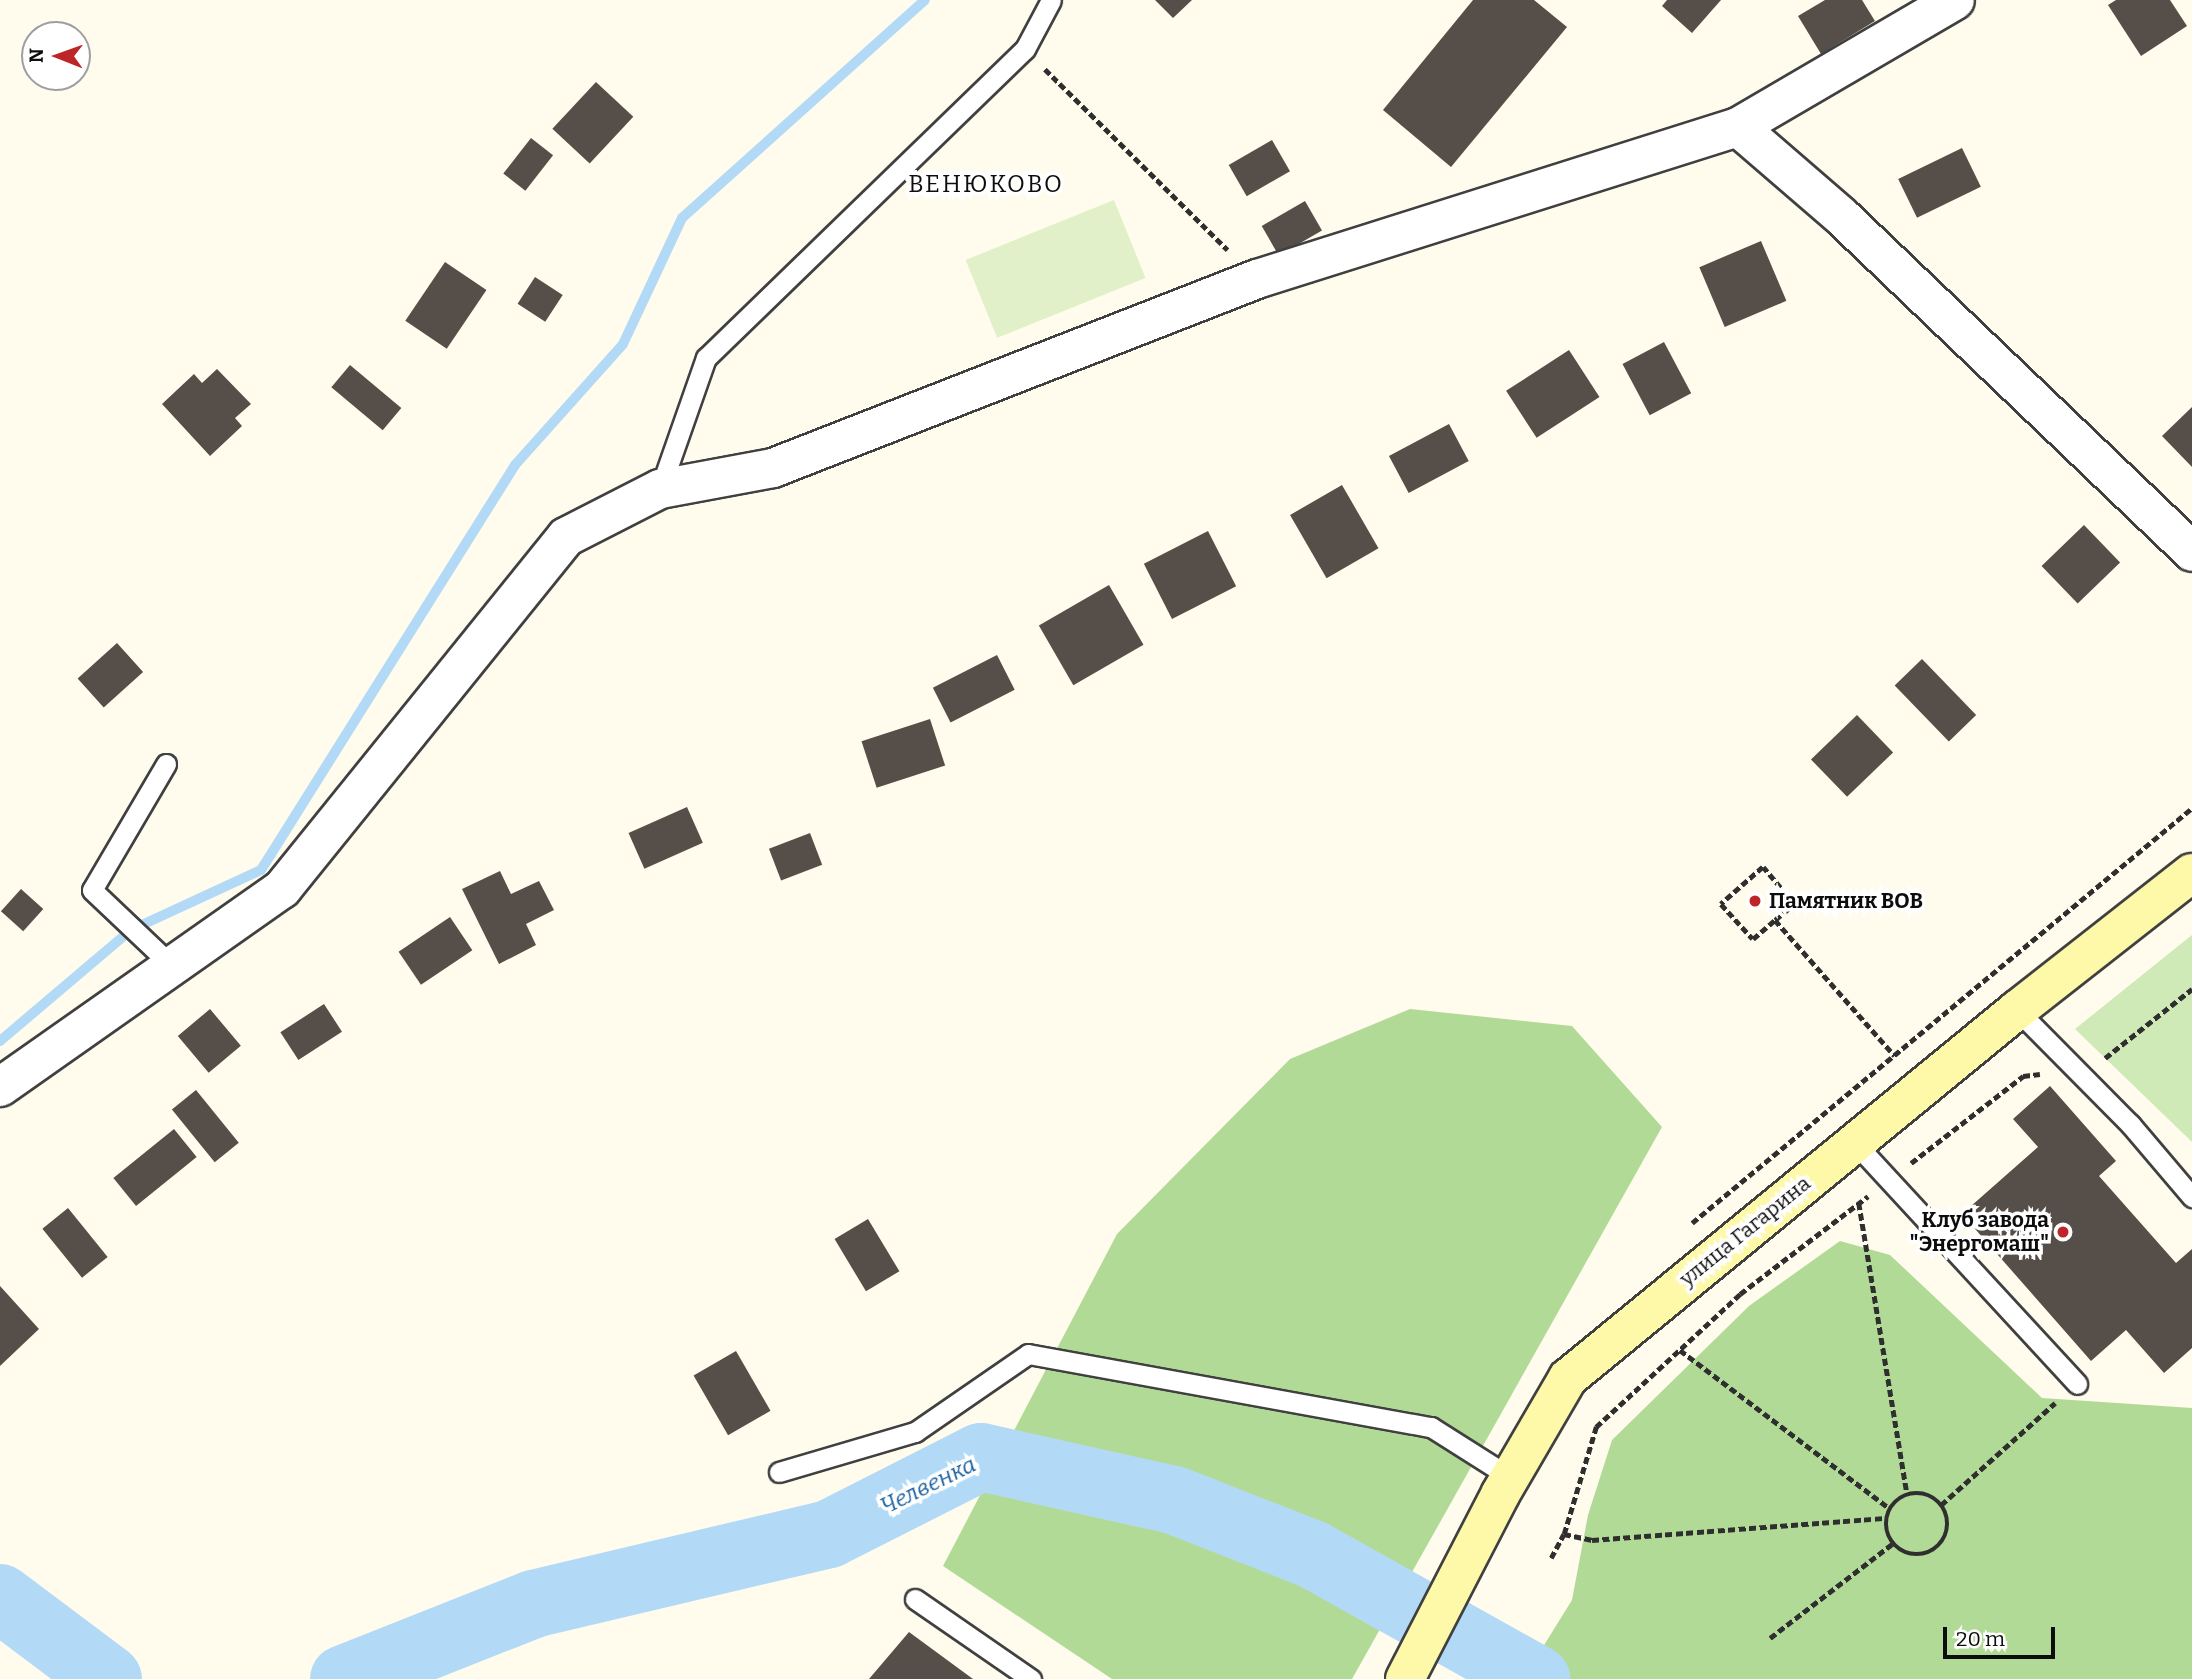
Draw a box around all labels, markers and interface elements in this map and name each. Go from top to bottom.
north arrow [21,21,91,91]
text: N [25,48,48,63]
district label: ВЕНЮКОВО [909,171,1063,199]
place label: Памятник ВОВ [1769,888,1923,914]
marker: Памятник ВОВ [1747,893,1763,909]
street label: улица Гагарина [1675,1171,1815,1291]
place label: Клуб завода "Энергомаш" [1910,1207,2049,1257]
marker: Клуб завода "Энергомаш" [2055,1224,2071,1240]
water label: Челвенка [876,1450,980,1520]
scale bar [1947,1612,2059,1656]
text: 20 m [1956,1626,2005,1652]

